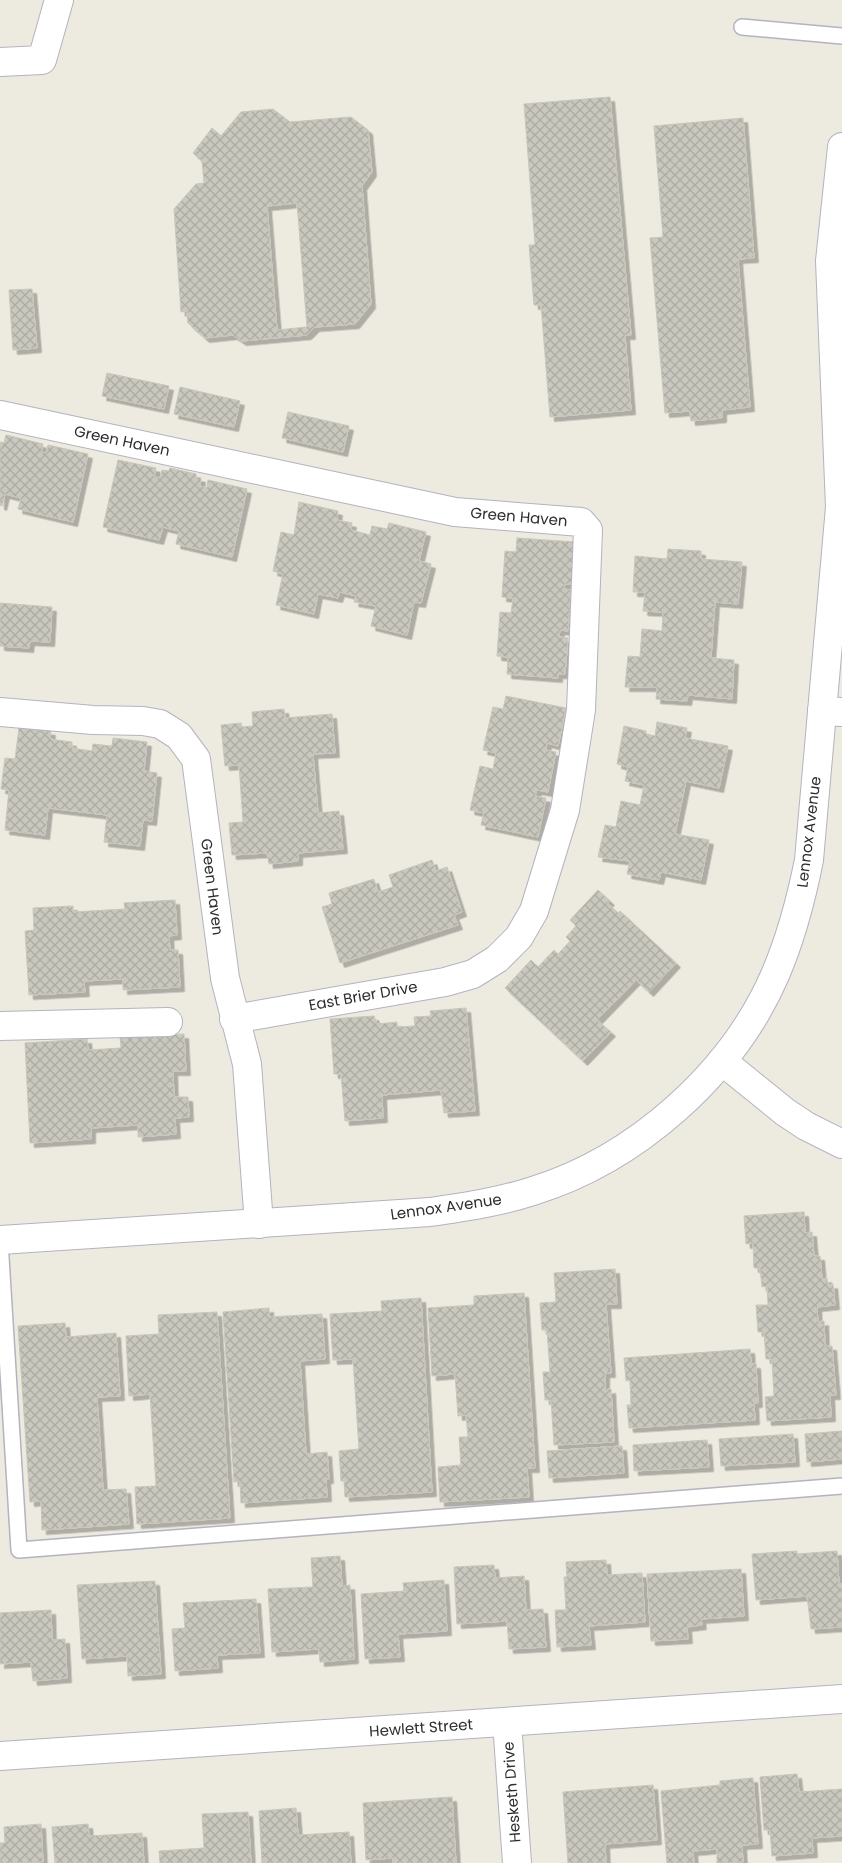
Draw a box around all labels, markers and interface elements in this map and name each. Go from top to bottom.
street label: Green Haven [72,420,172,461]
street label: Green Haven [470,502,568,531]
street label: Lennox Avenue [791,775,826,889]
street label: Green Haven [196,837,229,937]
street label: East Brier Drive [307,976,419,1015]
street label: Lennox Avenue [389,1188,503,1225]
street label: Hewlett Street [368,1713,473,1742]
street label: Hesketh Drive [497,1741,526,1843]

